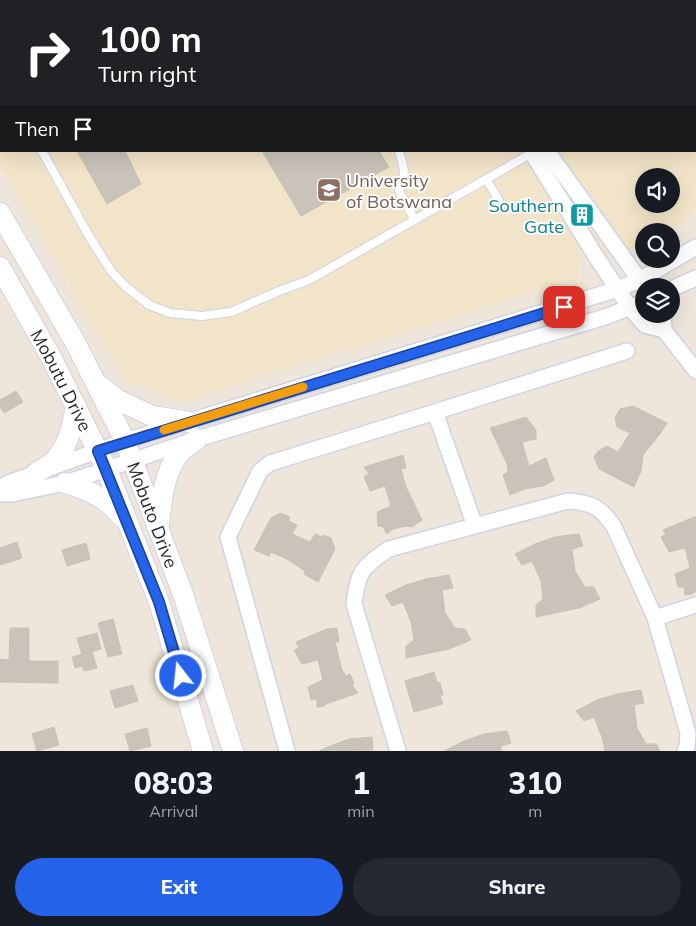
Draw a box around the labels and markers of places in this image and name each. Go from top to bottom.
place label: University of Botswana [346,169,452,213]
school or university icon: University of Botswana [316,177,342,203]
place label: Southern Gate [488,194,564,238]
building icon: Southern Gate [569,202,595,228]
pin [543,286,585,328]

